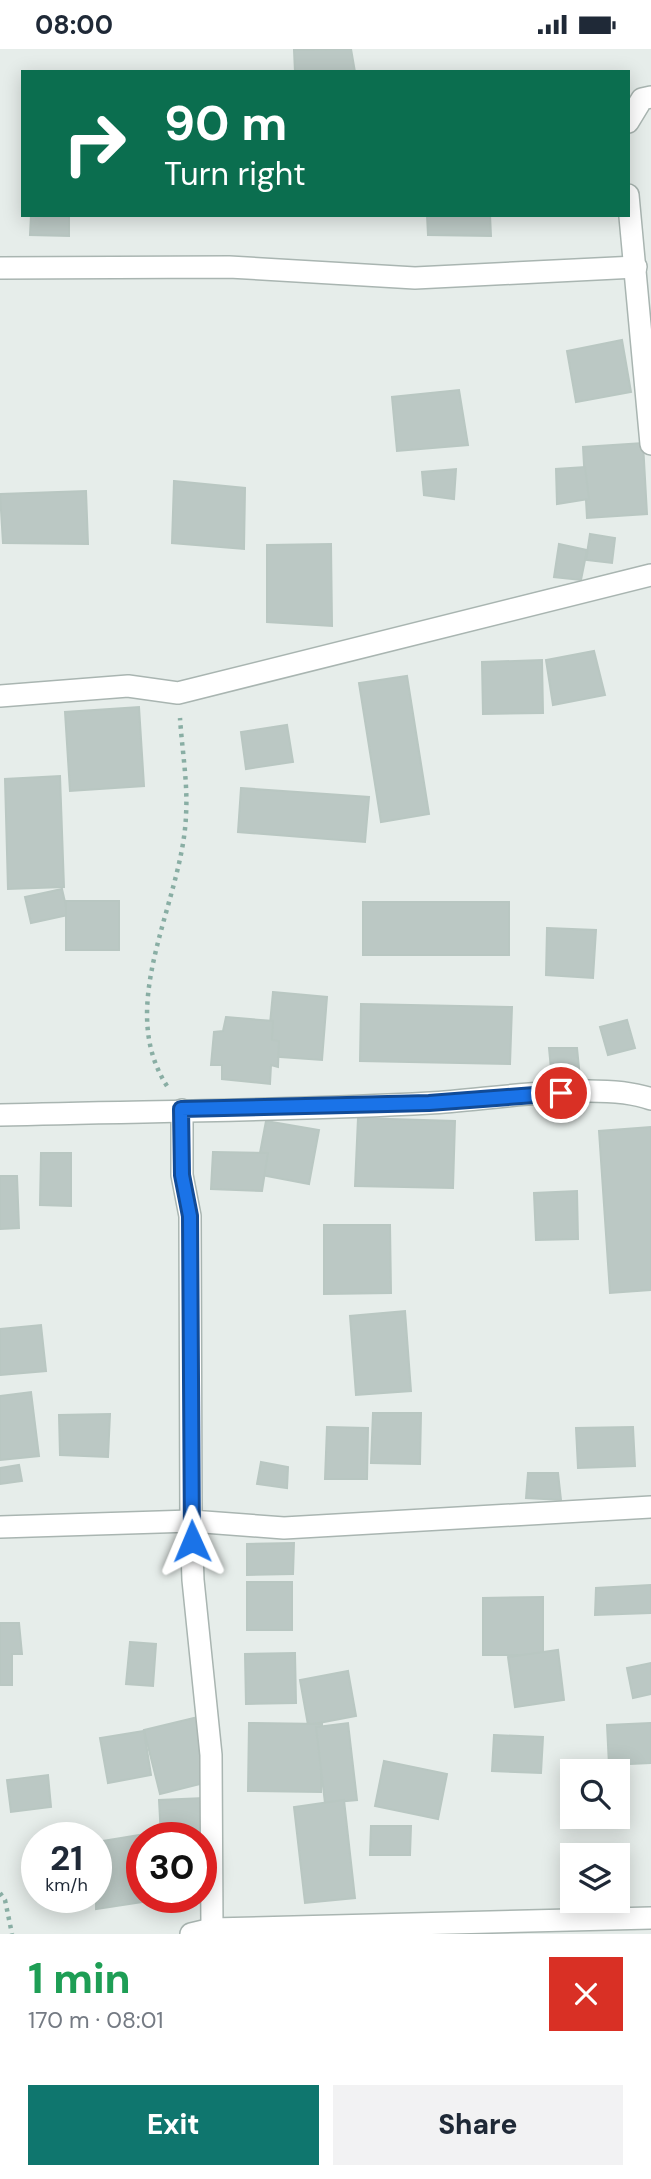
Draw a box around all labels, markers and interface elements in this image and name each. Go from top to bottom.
text: 08:00 [35,8,113,42]
text: 90 m [164,91,287,155]
icon: right [49,98,140,189]
text: Turn right [164,153,306,195]
pin [531,1063,591,1123]
icon: arrive [542,1074,580,1112]
position arrow [155,1504,229,1578]
map controls [560,1759,630,1913]
button: search [560,1759,630,1829]
speed limit sign: 30 [126,1822,217,1913]
text: 21 [50,1835,83,1881]
button: layers [560,1843,630,1913]
text: km/h [45,1873,88,1897]
text: 1 min [28,1951,131,2006]
button: close [549,1957,623,2031]
text: 170 m · 08:01 [28,2005,164,2035]
button: Exit [28,2085,319,2165]
button: Share [333,2085,623,2165]

